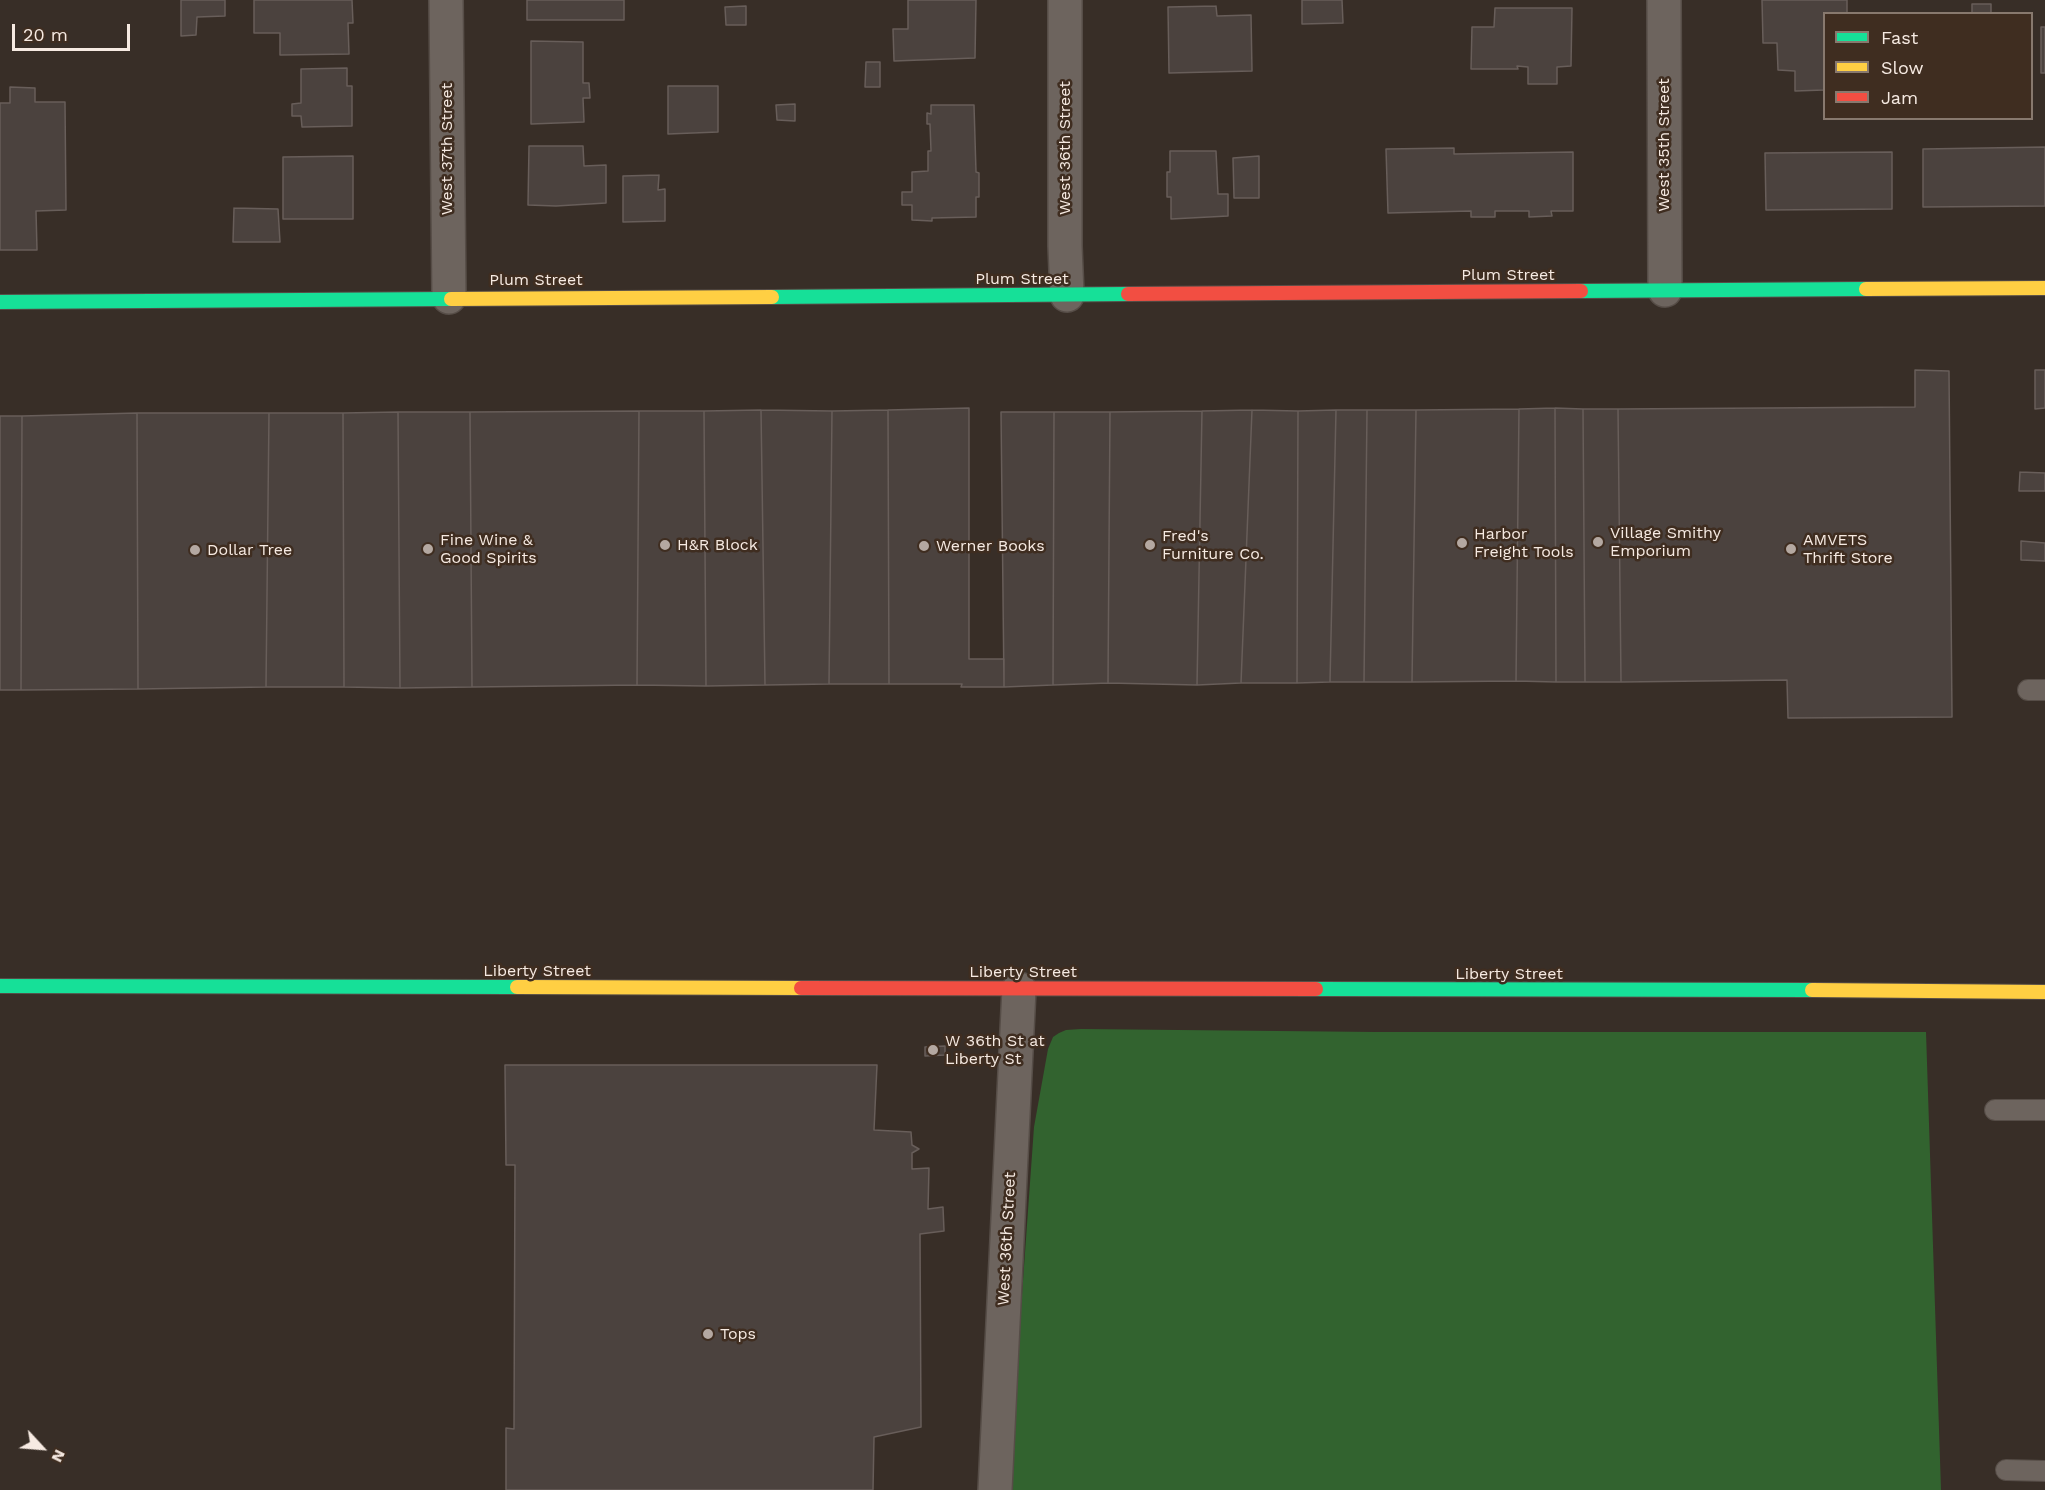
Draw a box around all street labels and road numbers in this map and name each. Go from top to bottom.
street label: West 35th Street [1654,78,1674,212]
street label: West 36th Street [1055,81,1075,215]
street label: West 37th Street [437,83,457,215]
street label: Plum Street [1461,265,1555,285]
street label: Plum Street [975,269,1069,289]
street label: Plum Street [489,270,583,290]
street label: Liberty Street [483,961,591,981]
street label: Liberty Street [969,962,1077,982]
street label: Liberty Street [1455,964,1563,984]
street label: West 36th Street [994,1172,1020,1306]

